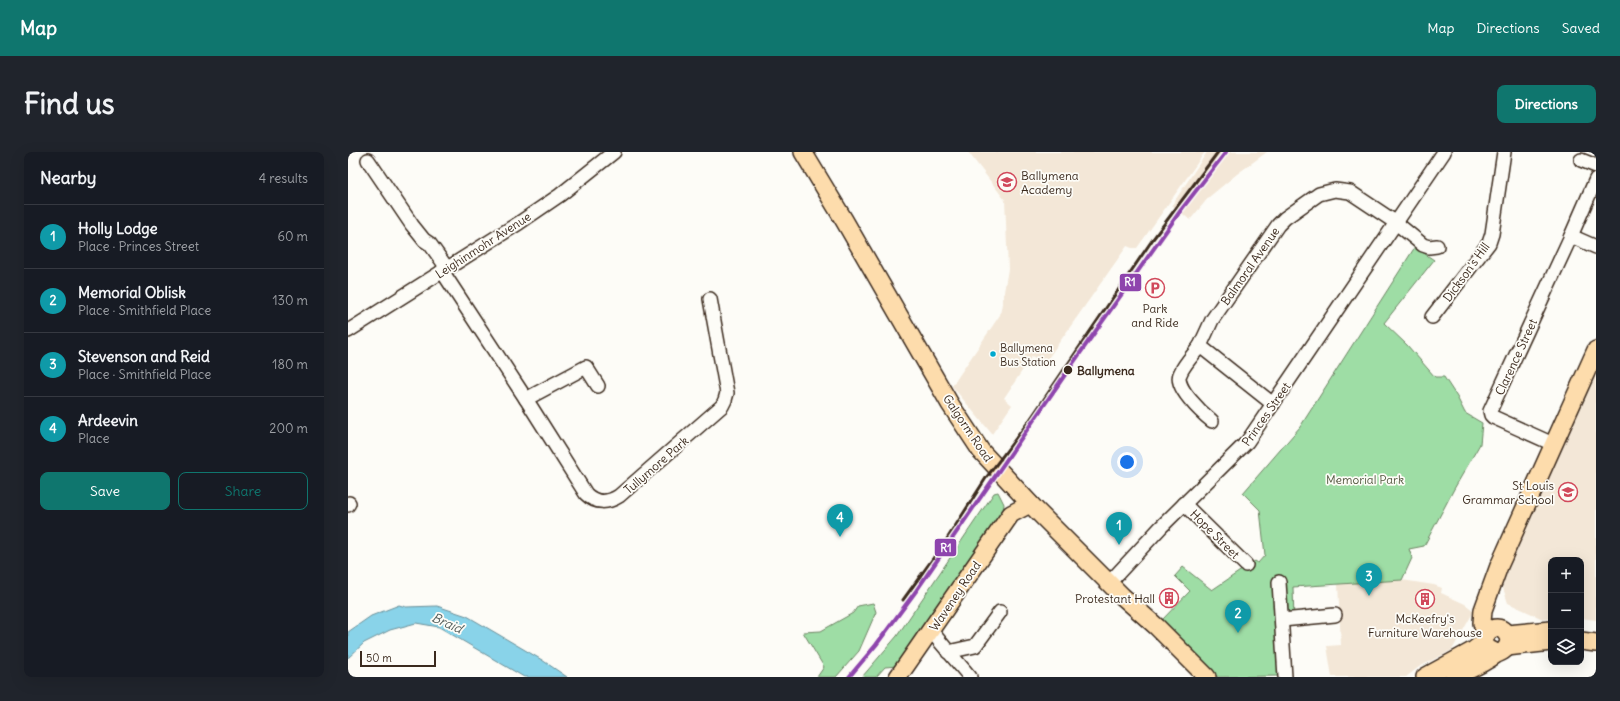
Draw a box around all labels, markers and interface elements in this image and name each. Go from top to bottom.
text: Map [20,16,57,40]
text: Map [1427,19,1454,37]
text: Directions [1476,19,1540,37]
text: Saved [1562,19,1600,37]
button: Directions [1497,85,1596,123]
text: Find us [24,86,115,122]
text: Nearby [40,167,96,189]
place label: Ballymena Academy [1021,168,1079,197]
text: 4 results [259,170,308,187]
school or university icon: Ballymena Academy [996,171,1018,193]
street label: Leighinmohr Avenue [432,209,534,281]
text: Holly Lodge [78,219,158,238]
street label: Balmoral Avenue [1217,224,1283,308]
text: 1 [50,228,56,245]
text: 60 m [277,228,308,245]
text: Place · Princes Street [78,238,199,255]
street label: Dickson's Hill [1439,239,1493,305]
line badge: R1 [1119,273,1142,292]
text: R1 [1124,275,1136,289]
parking icon: Park and Ride [1144,277,1166,299]
text: Memorial Oblisk [78,283,186,302]
text: 2 [49,292,57,309]
text: 130 m [272,292,308,309]
place label: Park and Ride [1131,301,1179,330]
text: Place · Smithfield Place [78,302,211,319]
street label: Clarence Street [1492,316,1540,398]
place label: Ballymena Bus Station [1000,341,1056,369]
text: Stevenson and Reid [78,347,210,366]
marker: Ballymena Bus Station [988,349,998,359]
text: 3 [49,356,57,373]
text: 180 m [272,356,308,373]
place label: Ballymena [1077,363,1135,379]
marker: Ballymena [1062,364,1074,376]
text: Place · Smithfield Place [78,366,211,383]
street label: Princes Street [1239,379,1293,449]
street label: Galgorm Road [940,391,996,465]
text: Ardeevin [78,411,138,430]
text: 4 [49,420,57,437]
text: 200 m [269,420,308,437]
text: Place [78,430,109,447]
street label: Tullymore Park [621,433,691,497]
your location [1117,452,1137,472]
button: Save [40,472,170,510]
button: Share [178,472,308,510]
park label: Memorial Park [1326,472,1404,487]
place label: St Louis Grammar School [1462,478,1554,507]
school or university icon: St Louis Grammar School [1557,481,1579,503]
pin: 4 [827,504,853,537]
street label: Hope Street [1187,506,1243,562]
pin: 1 [1106,512,1132,545]
line badge: R1 [934,538,957,557]
text: R1 [940,541,952,555]
map controls [1548,557,1584,665]
button: + [1548,557,1584,593]
street label: Waveney Road [926,558,984,634]
pin: 3 [1356,563,1382,596]
building icon: Protestant Hall [1158,587,1180,609]
building icon: McKeefry's Furniture Warehouse [1414,588,1436,610]
place label: Protestant Hall [1075,591,1155,606]
button: − [1548,593,1584,629]
pin: 2 [1225,600,1251,633]
water label: Braid [429,609,467,638]
place label: McKeefry's Furniture Warehouse [1368,611,1482,640]
button: layers [1548,629,1584,665]
scale bar [360,649,436,668]
text: 50 m [366,651,392,665]

